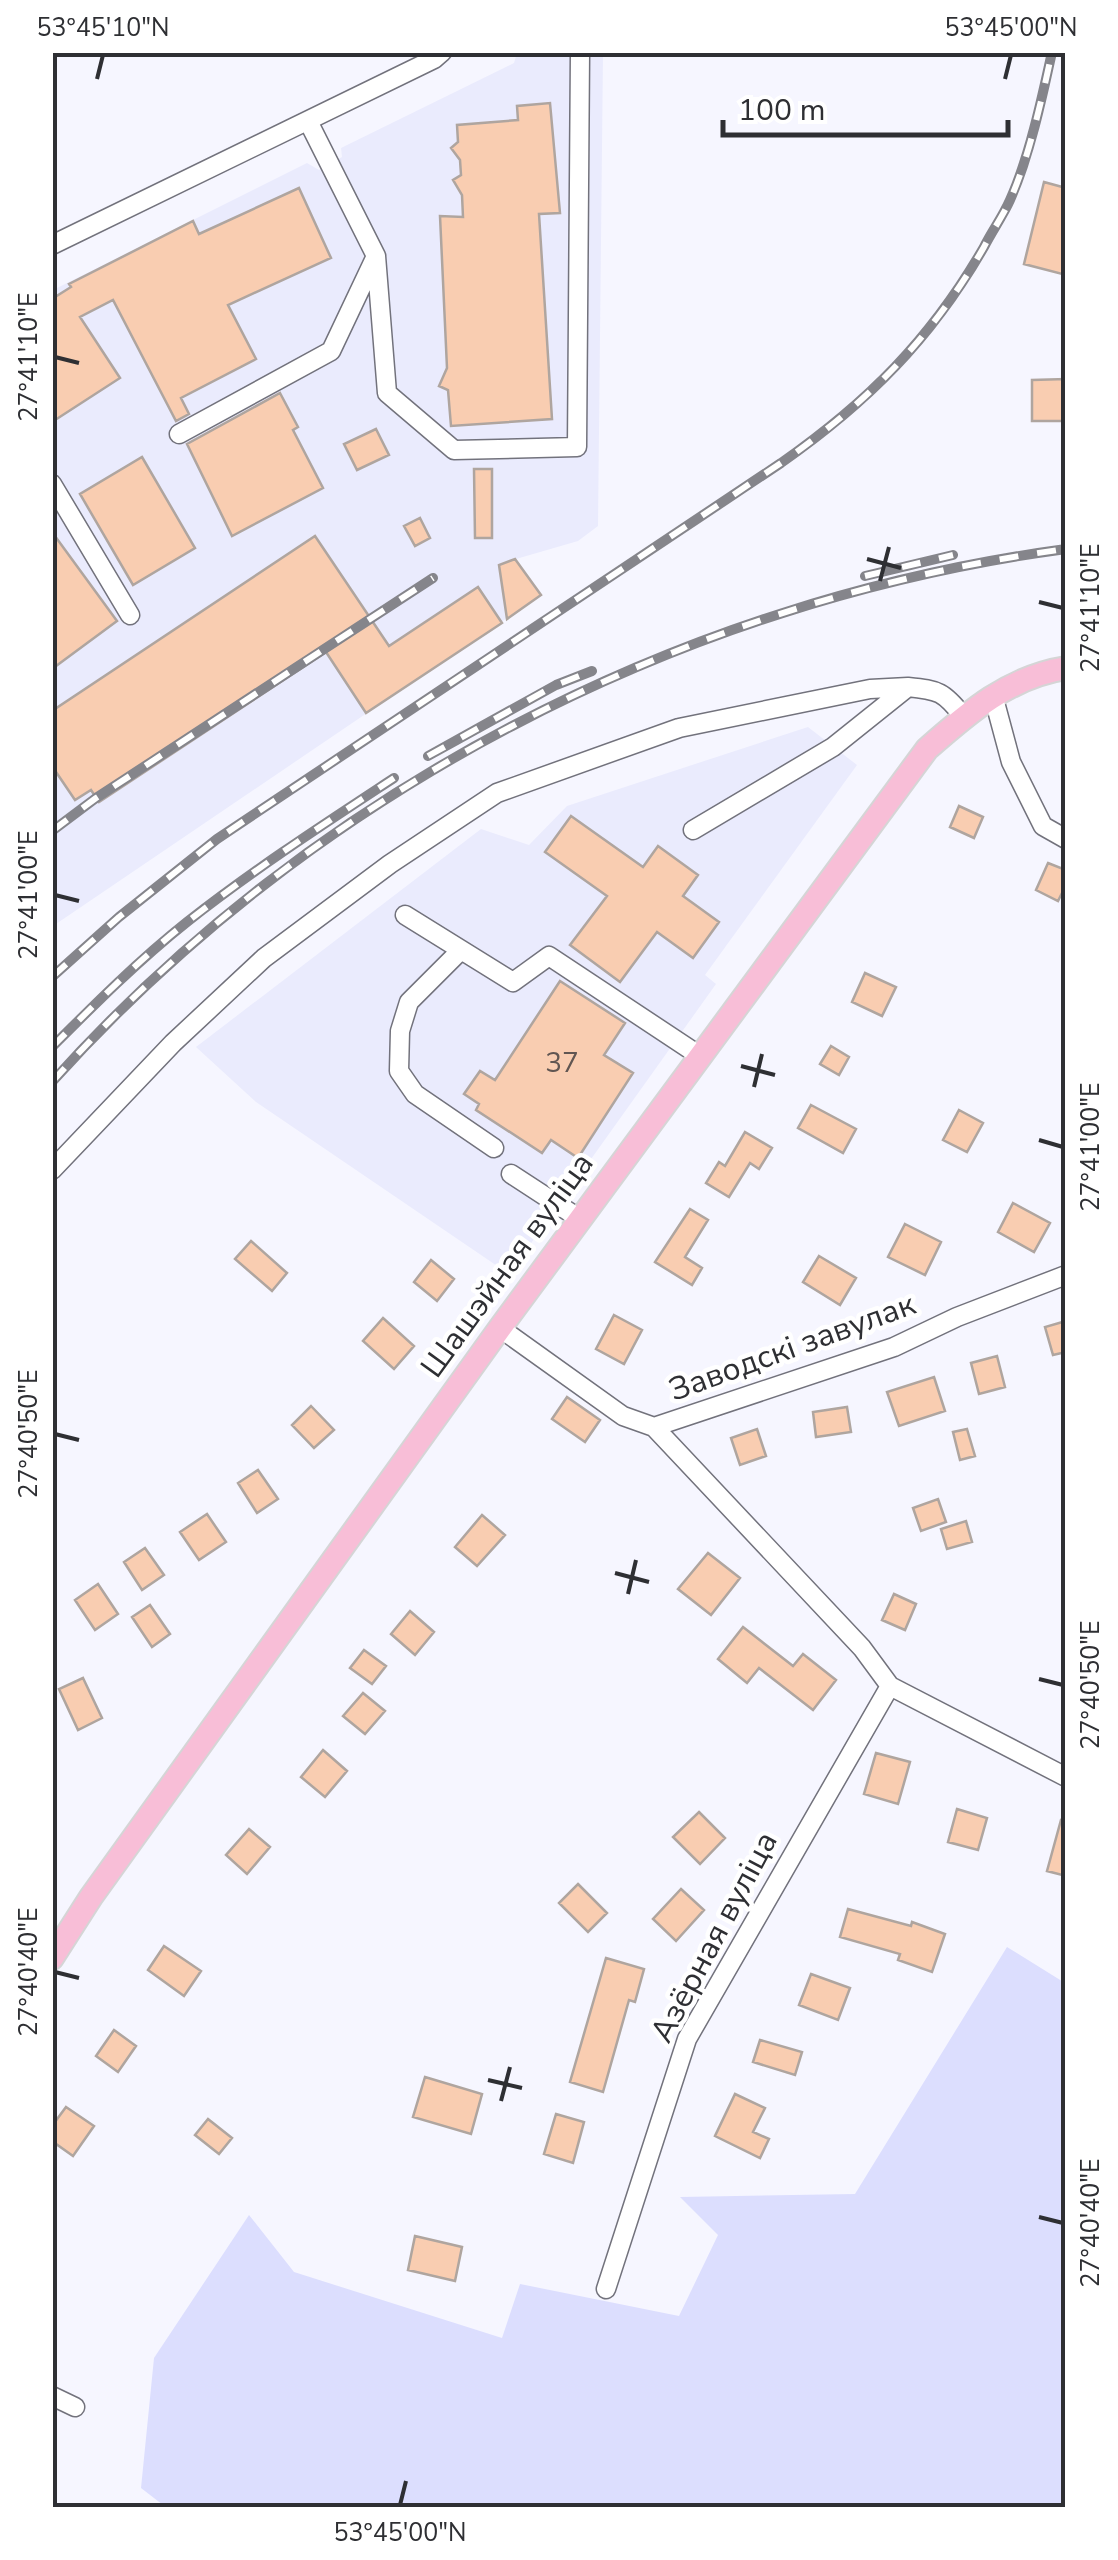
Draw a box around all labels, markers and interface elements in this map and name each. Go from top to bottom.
text: 53°45'10"N [36,11,170,45]
text: 53°45'00"N [944,11,1078,45]
scale bar [723,75,1008,137]
text: 100 m [738,90,825,131]
text: 27°41'10"E [12,292,46,422]
text: 27°41'10"E [1074,543,1108,673]
text: 27°41'00"E [12,830,46,960]
house number: 37 [545,1044,579,1082]
text: 27°41'00"E [1074,1082,1108,1212]
street label: Шашэйная вуліца [411,1144,603,1386]
street label: Заводскі завулак [663,1282,921,1412]
text: 27°40'50"E [12,1369,46,1499]
text: 27°40'50"E [1074,1620,1108,1750]
street label: Азёрная вуліца [640,1824,788,2050]
text: 27°40'40"E [12,1907,46,2037]
text: 27°40'40"E [1074,2158,1108,2288]
text: 53°45'00"N [333,2516,467,2550]

